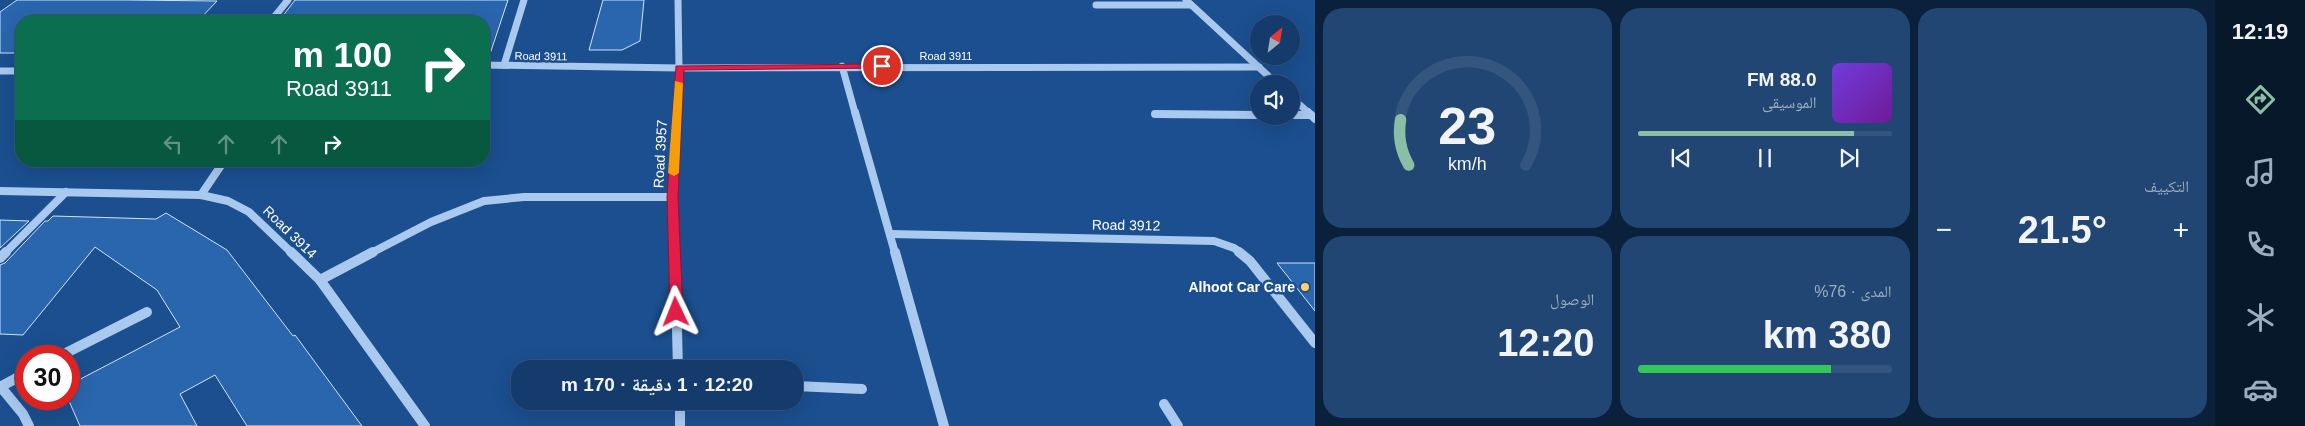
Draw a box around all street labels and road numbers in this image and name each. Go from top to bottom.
street label: Road 3911 [514,50,568,62]
street label: Road 3911 [919,50,973,62]
street label: Road 3957 [650,119,670,189]
street label: Road 3914 [260,202,320,262]
street label: Road 3912 [1092,216,1161,234]

